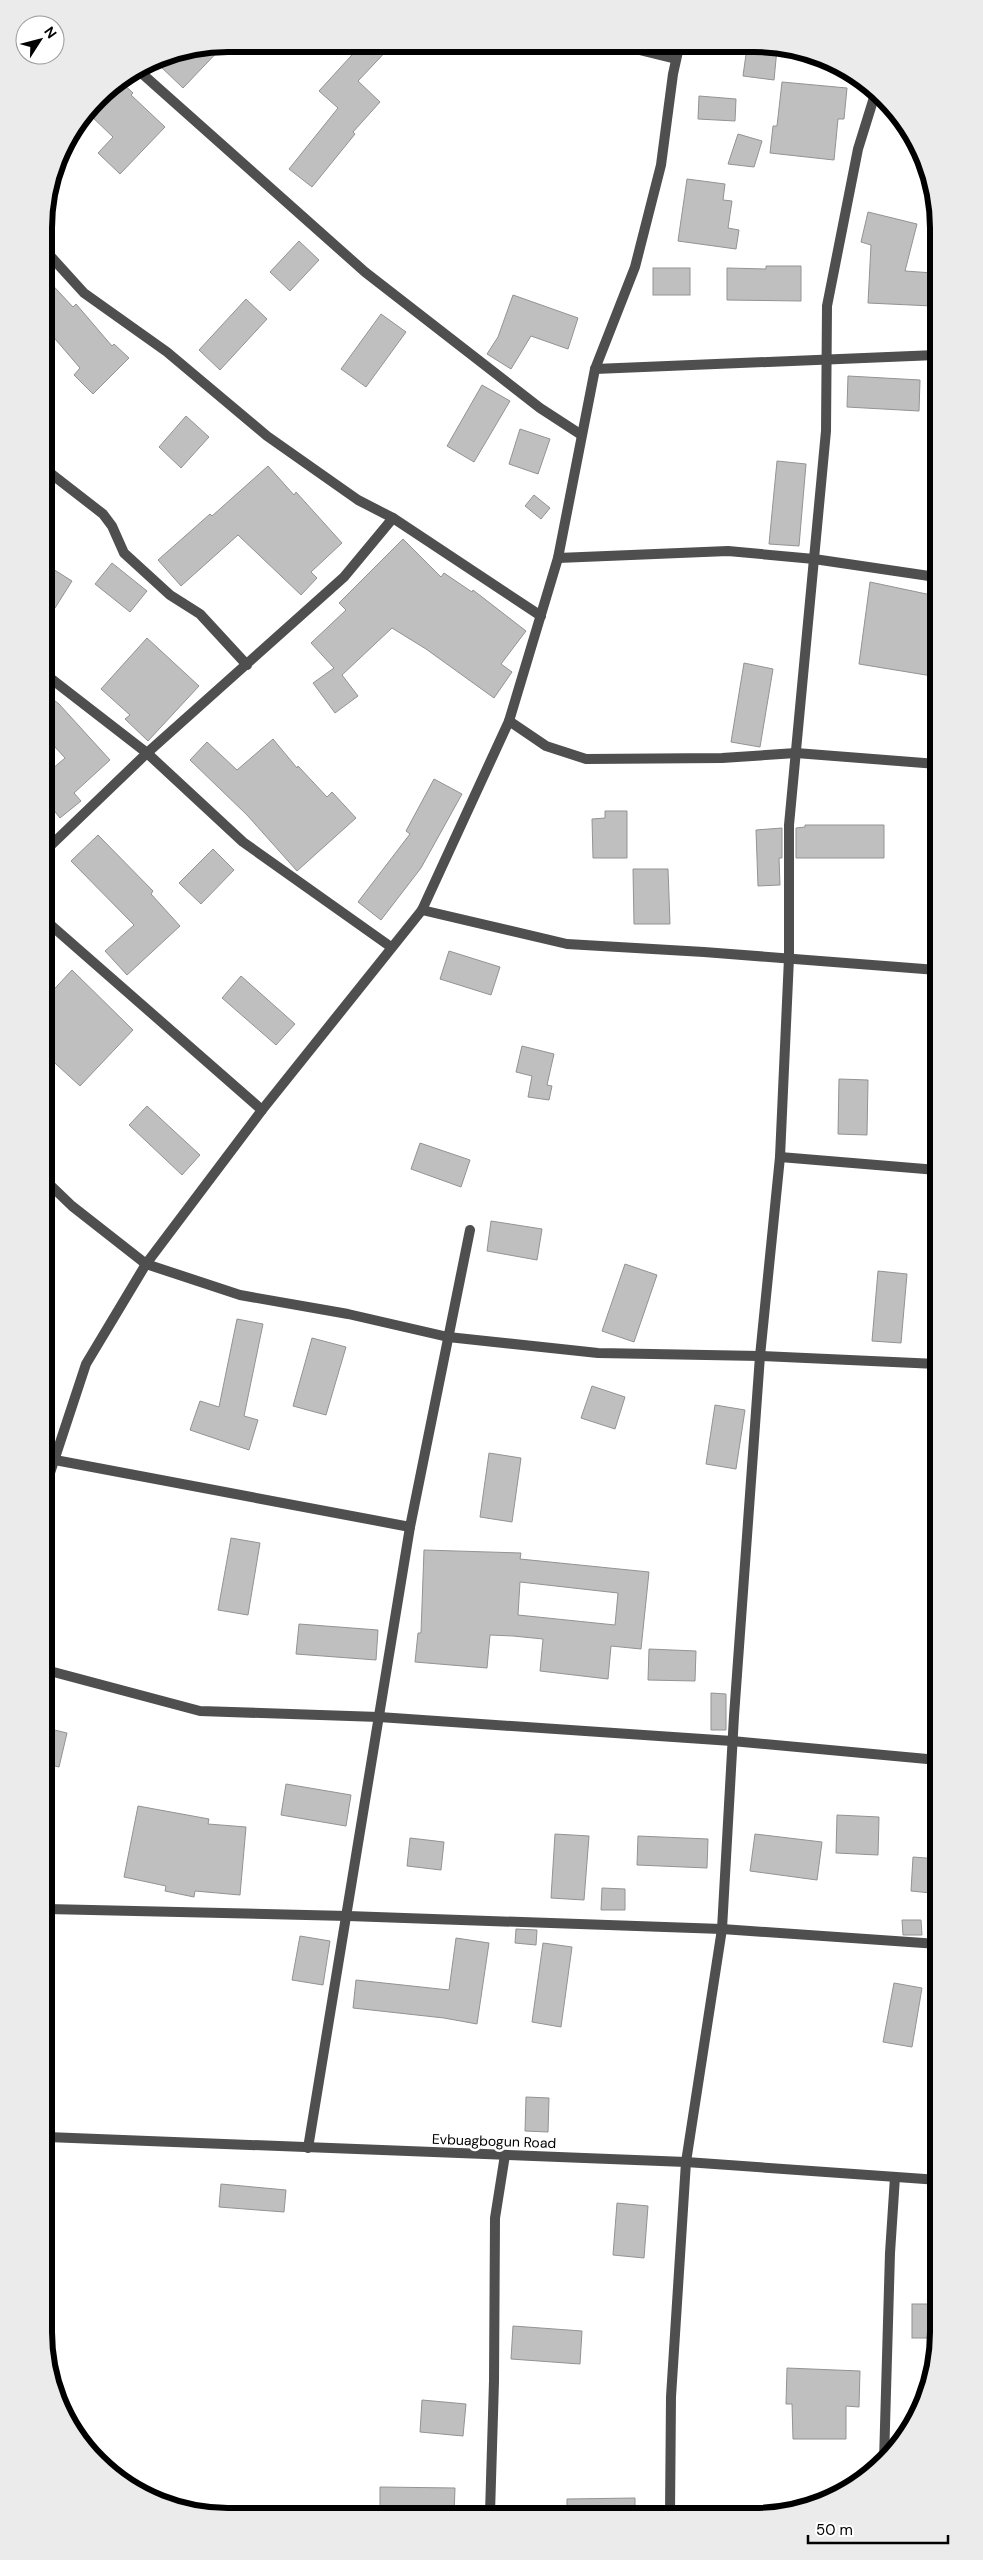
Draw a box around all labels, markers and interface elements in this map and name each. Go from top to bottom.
north arrow [15,15,65,65]
text: N [40,23,61,42]
street label: Evbuagbogun Road [431,2130,557,2152]
scale bar [808,2512,948,2544]
text: 50 m [816,2520,853,2540]

